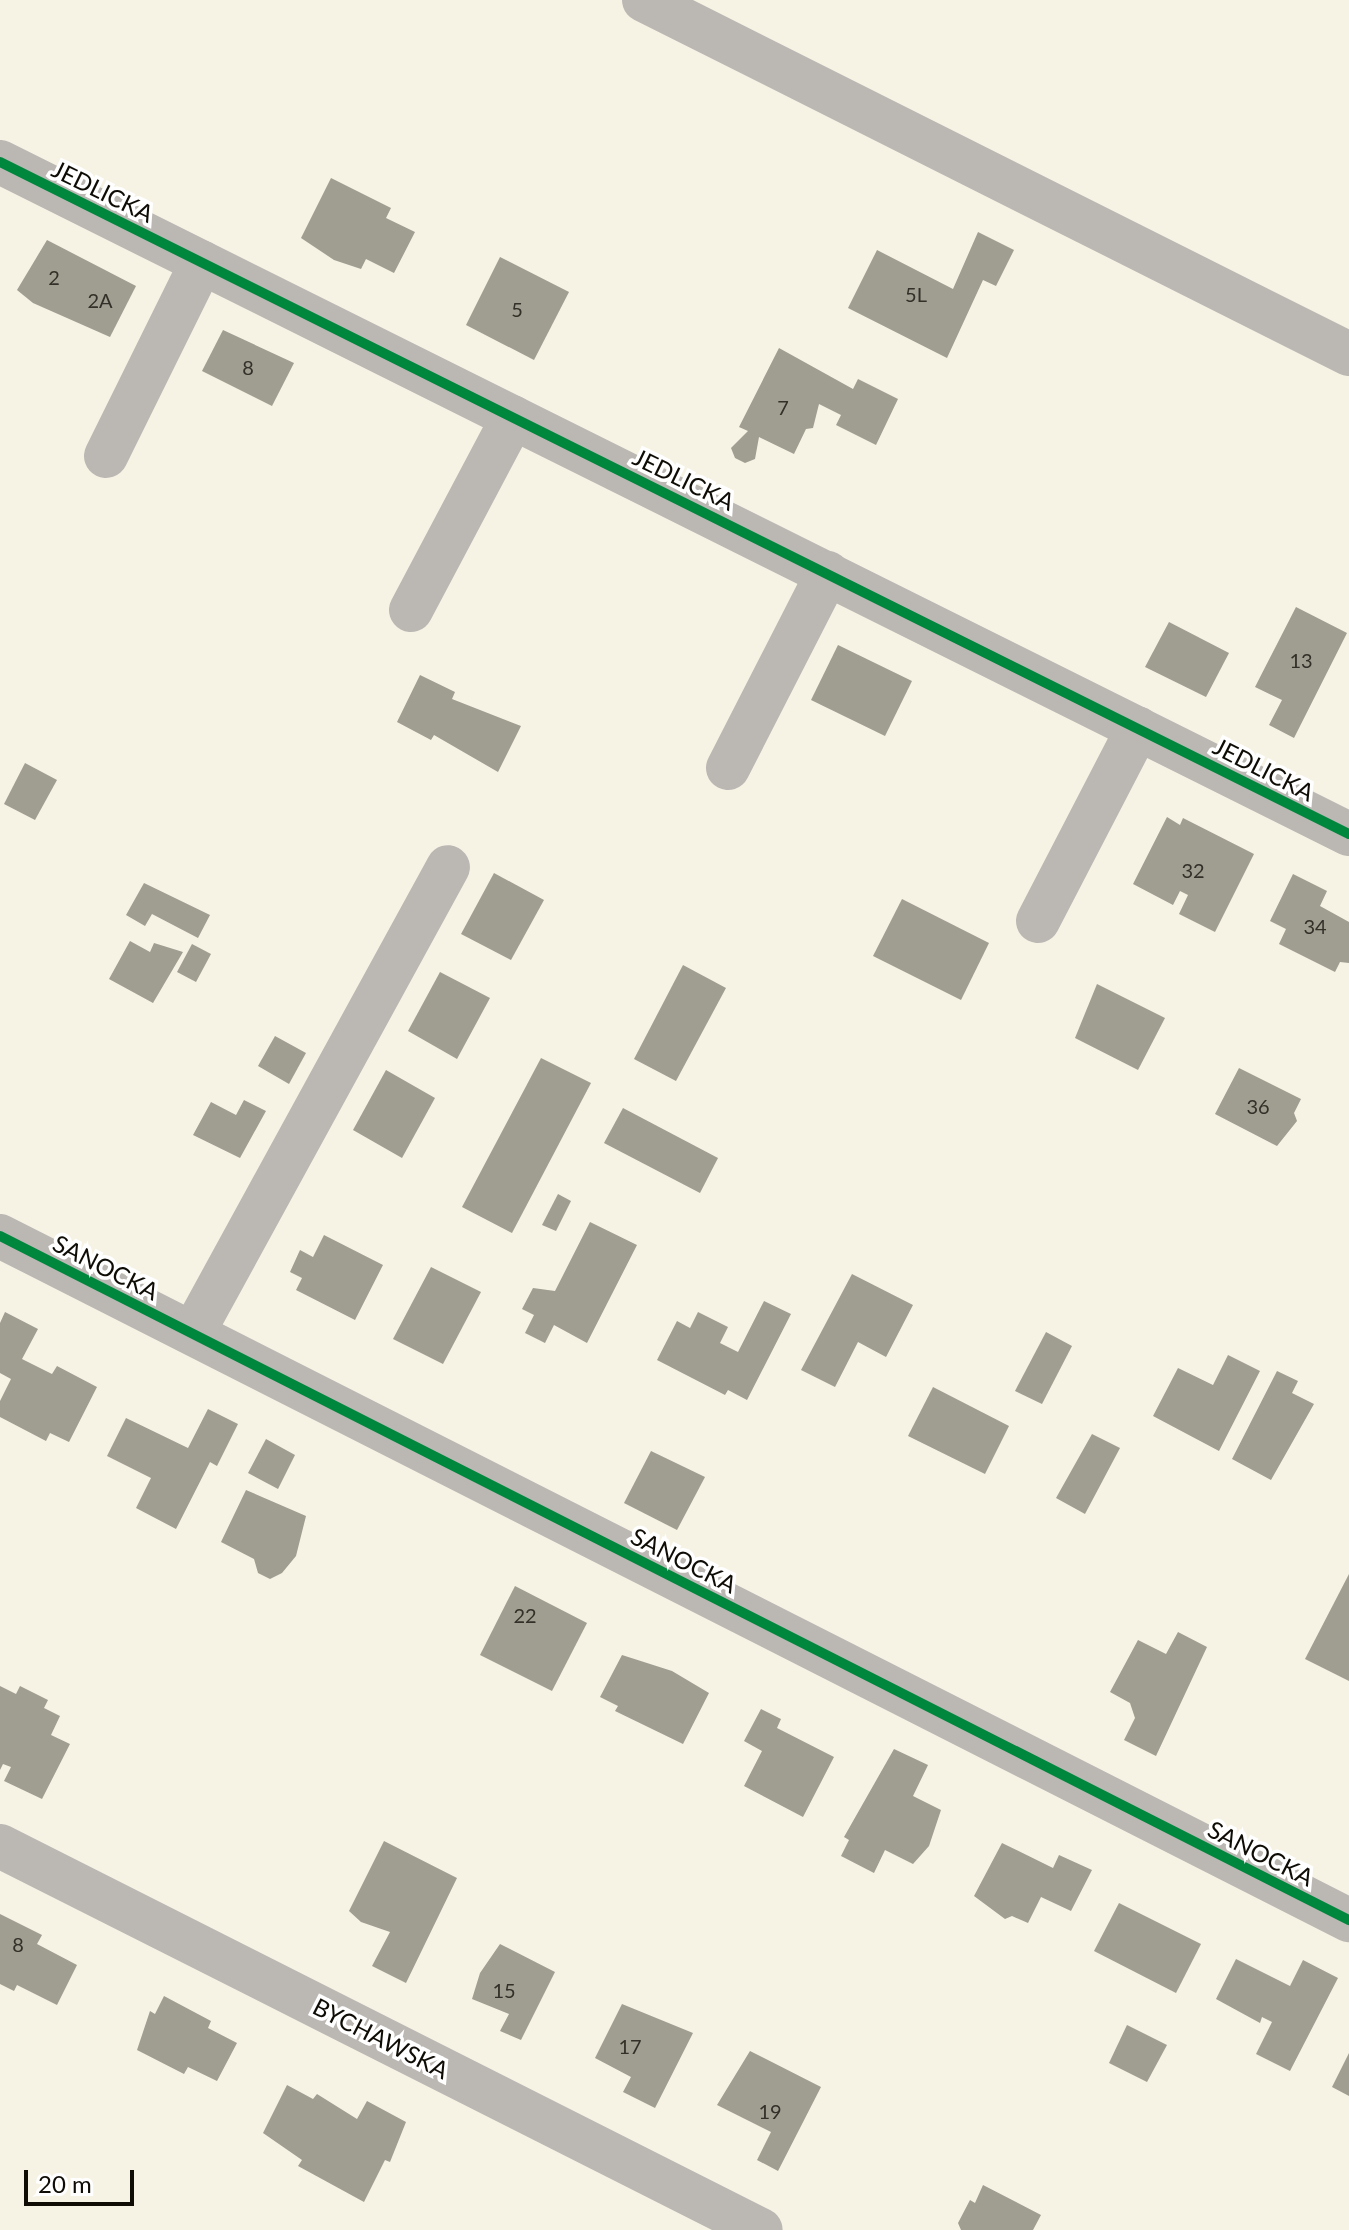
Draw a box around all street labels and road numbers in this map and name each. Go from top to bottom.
street label: JEDLICKA [47,154,159,228]
street label: JEDLICKA [628,442,740,516]
street label: JEDLICKA [1209,731,1319,807]
street label: SANOCKA [48,1228,164,1306]
street label: SANOCKA [626,1521,742,1599]
street label: SANOCKA [1203,1814,1319,1892]
street label: BYCHAWSKA [308,1991,454,2085]

